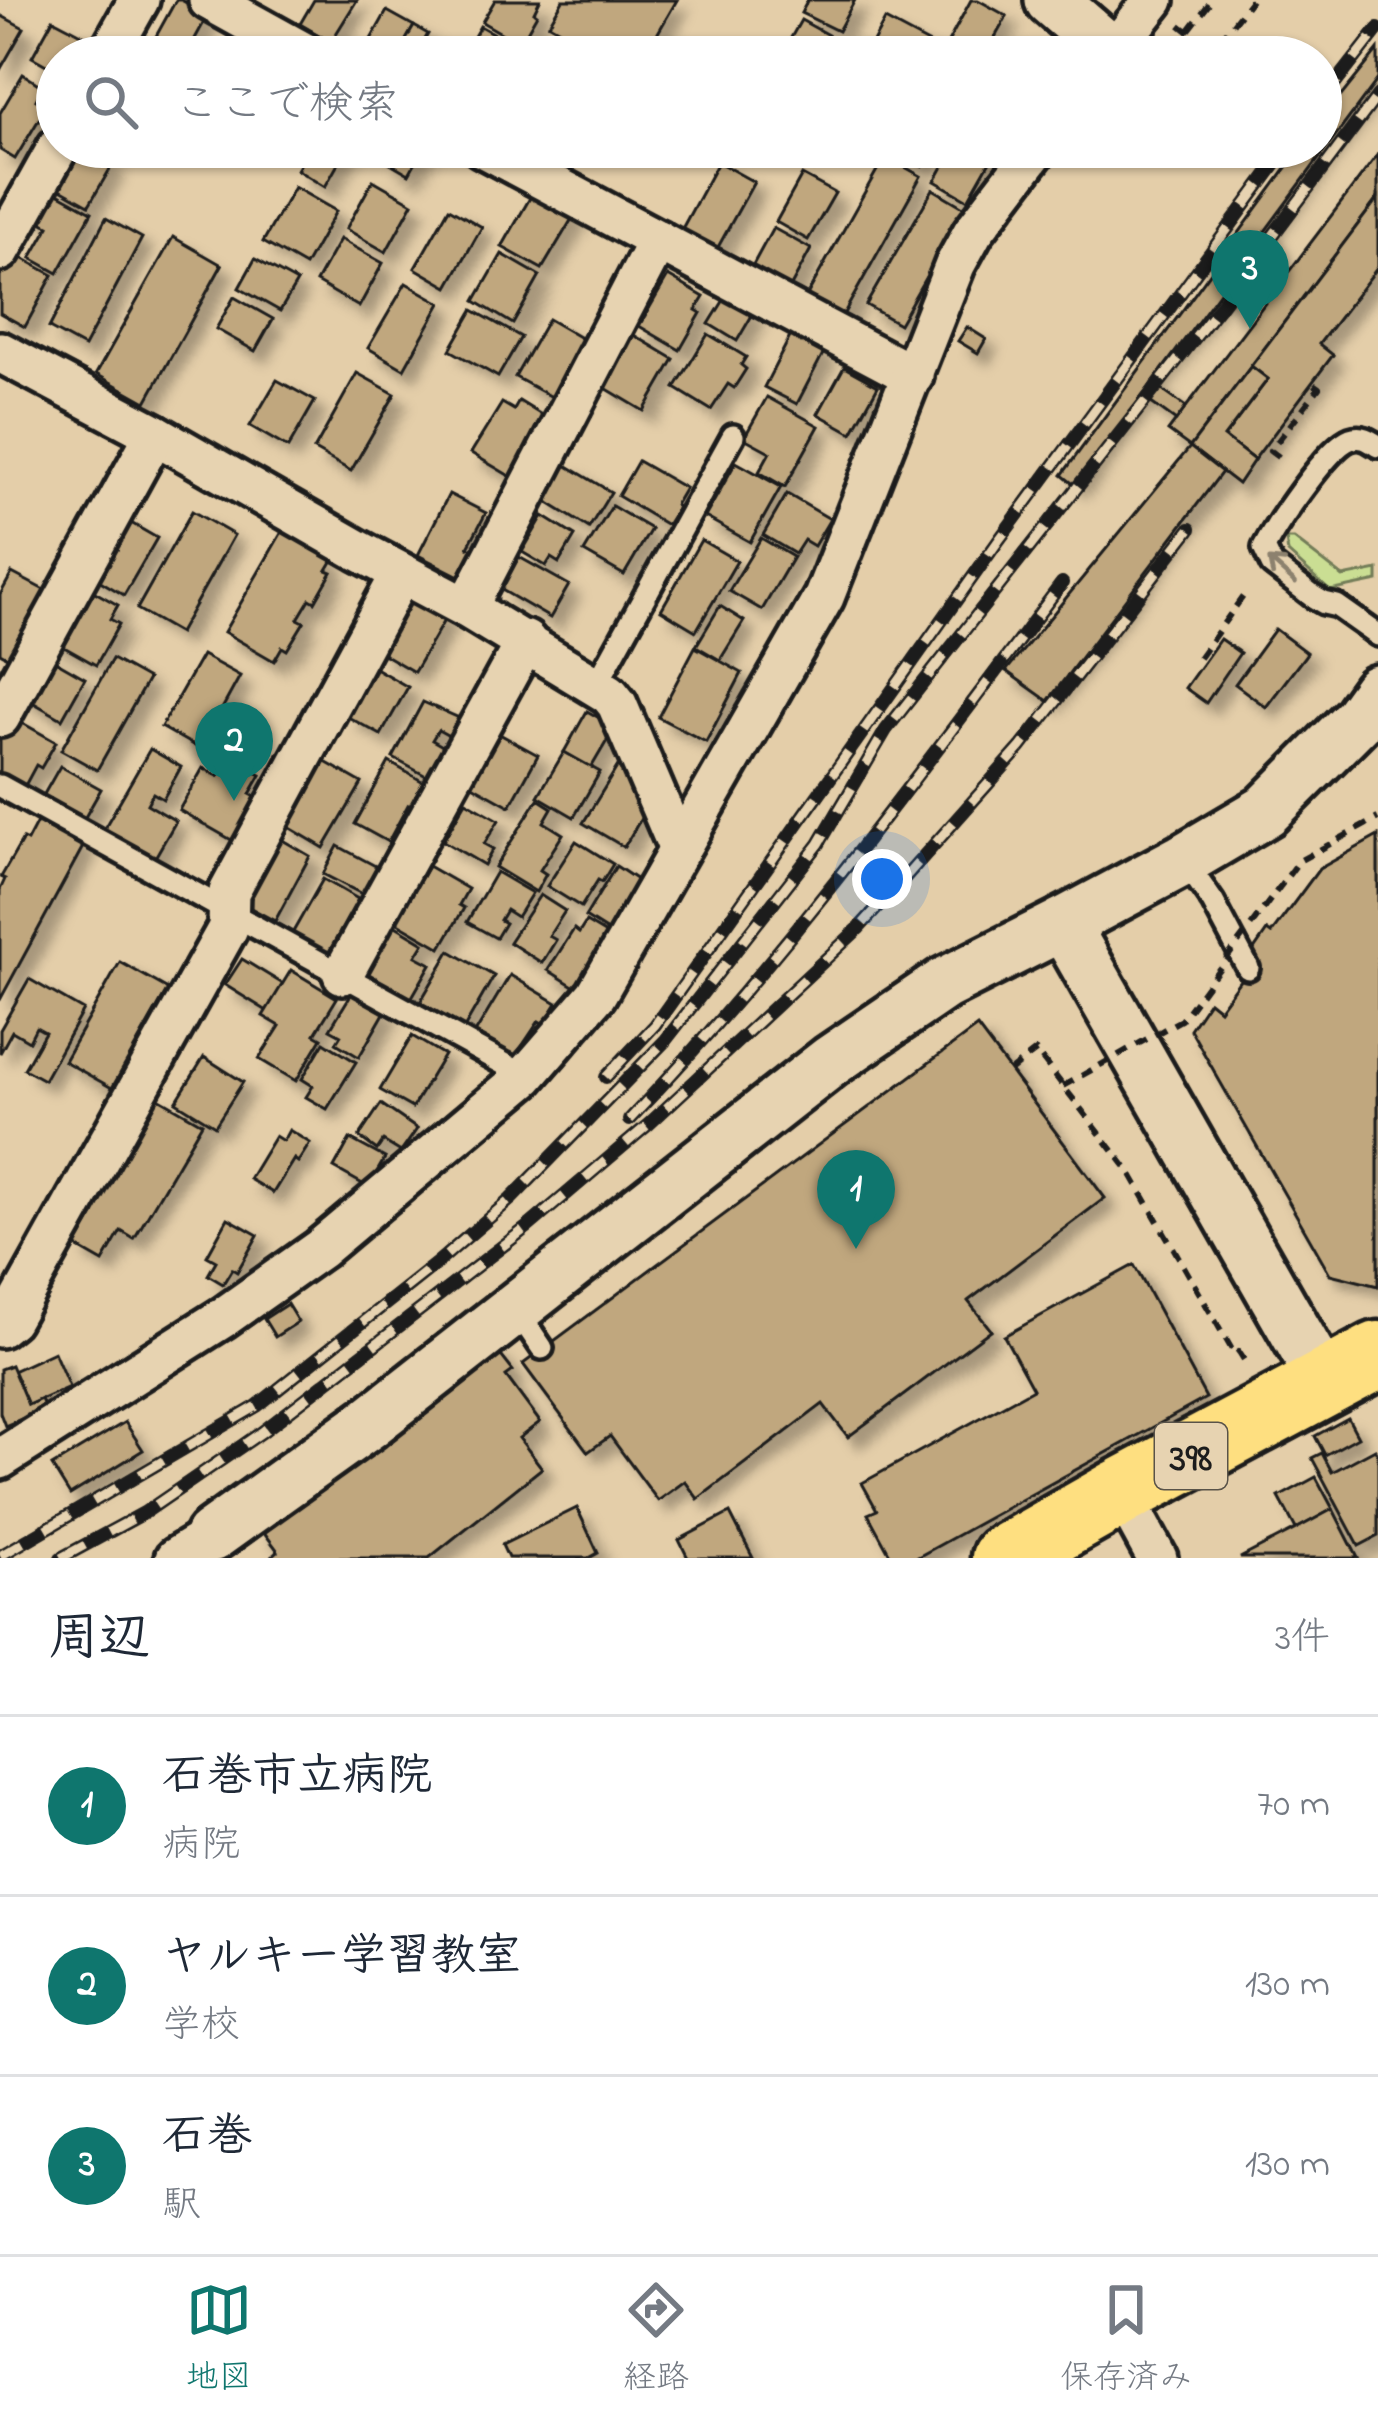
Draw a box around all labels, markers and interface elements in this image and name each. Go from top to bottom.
search box [36,36,1342,168]
icon: search [78,69,144,135]
text: ここで検索 [174,73,399,139]
pin: 3 [1211,230,1289,329]
one-way arrow [1268,557,1298,586]
pin: 2 [195,702,273,801]
your location [852,849,912,909]
pin: 1 [817,1150,895,1249]
road number: 398 [1155,1423,1227,1489]
text: 周辺 [48,1603,150,1678]
text: 3件 [1275,1611,1330,1668]
text: 石巻市立病院 [162,1745,432,1811]
text: 1 [81,1777,93,1834]
text: 70 m [1257,1777,1330,1834]
text: 病院 [162,1818,240,1875]
text: ヤルキー学習教室 [162,1925,521,1991]
text: 2 [77,1957,97,2014]
text: 130 m [1245,1957,1330,2014]
text: 学校 [162,1998,240,2055]
text: 石巻 [162,2105,252,2171]
text: 3 [79,2137,95,2194]
text: 130 m [1245,2137,1330,2194]
text: 駅 [162,2178,201,2235]
tab: 地図 [186,2277,252,2403]
tab: 経路 [623,2277,689,2403]
tab: 保存済み [1060,2277,1192,2403]

